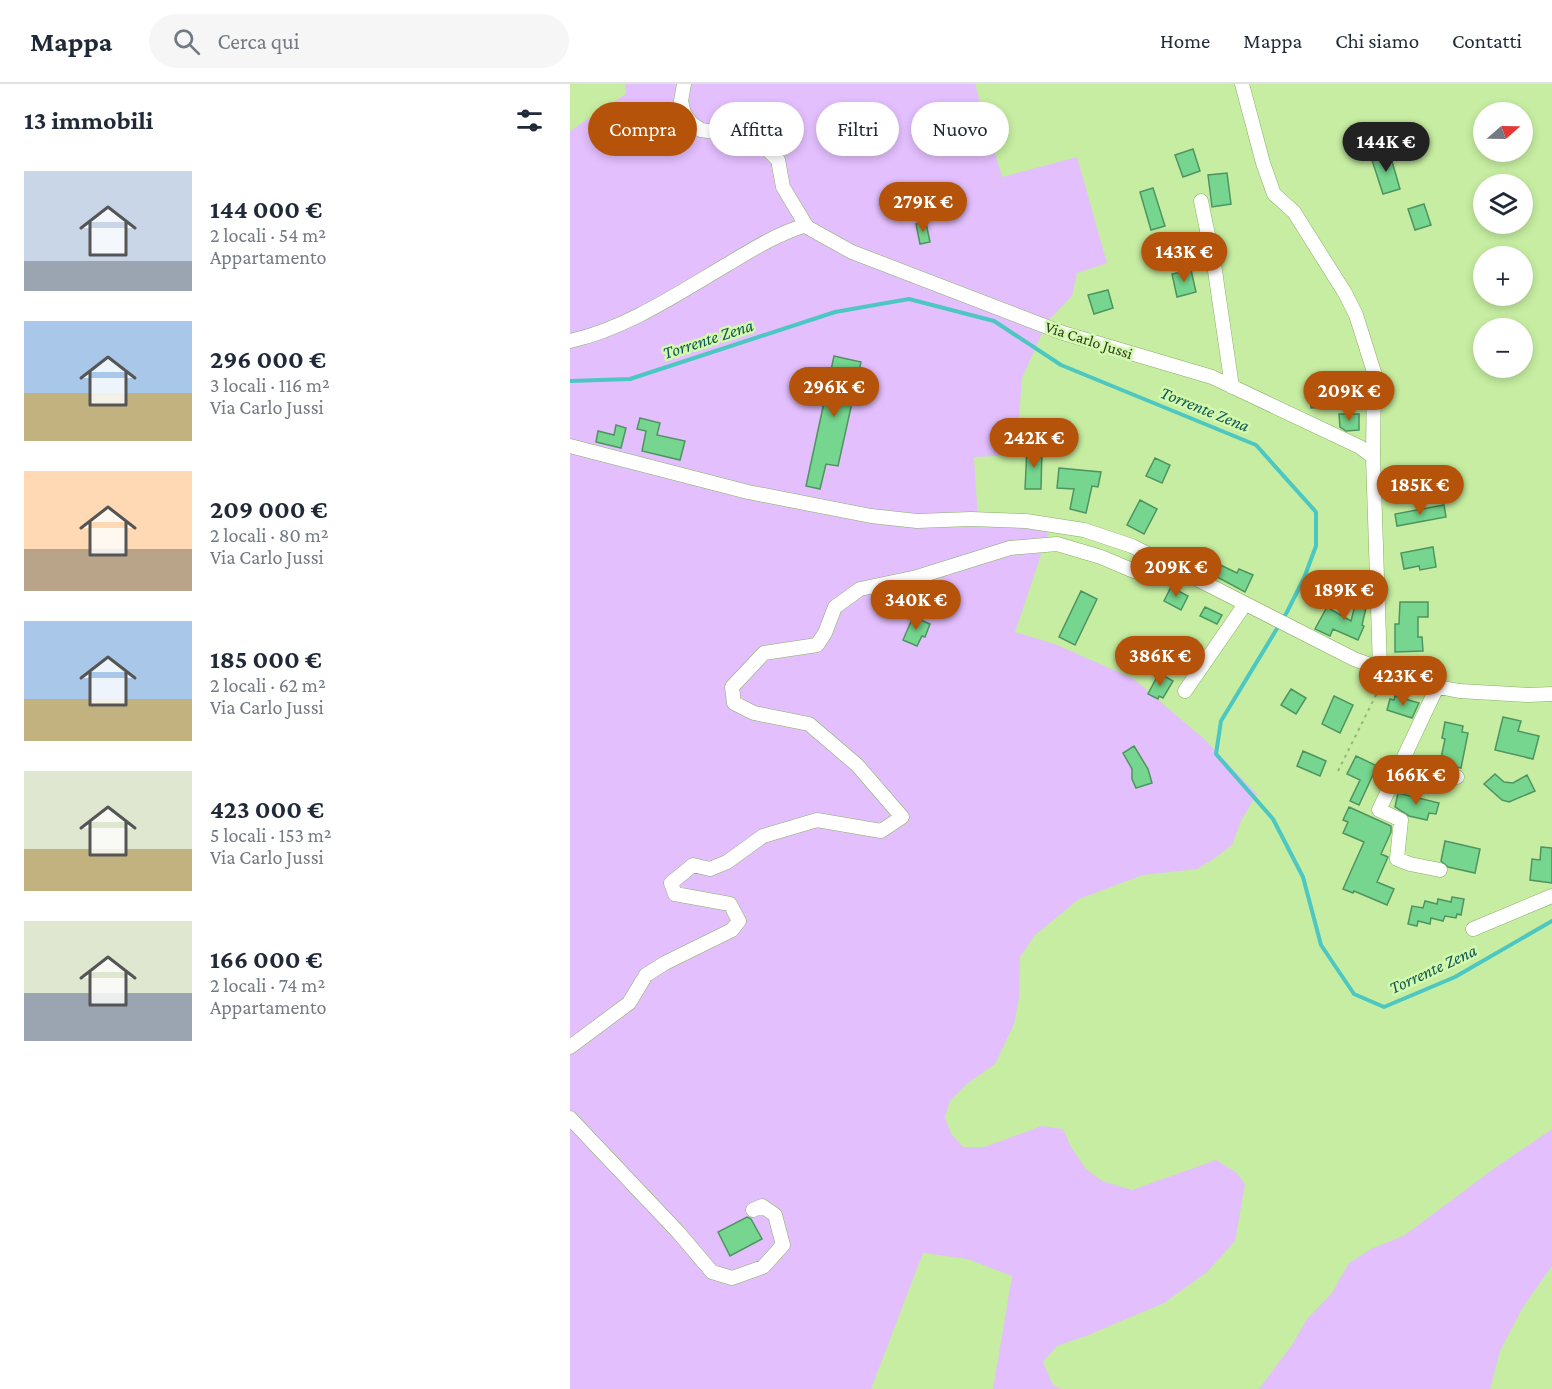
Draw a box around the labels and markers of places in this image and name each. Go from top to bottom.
pin: 144K € [1337,122,1435,173]
pin: 279K € [874,182,972,233]
pin: 143K € [1135,232,1233,283]
pin: 296K € [785,367,883,418]
pin: 209K € [1300,371,1398,422]
pin: 242K € [985,418,1083,469]
pin: 185K € [1371,465,1469,516]
pin: 209K € [1127,547,1225,598]
pin: 189K € [1295,570,1393,621]
pin: 340K € [867,580,965,631]
pin: 386K € [1111,636,1209,687]
pin: 423K € [1354,656,1452,707]
pin: 166K € [1367,755,1465,806]

